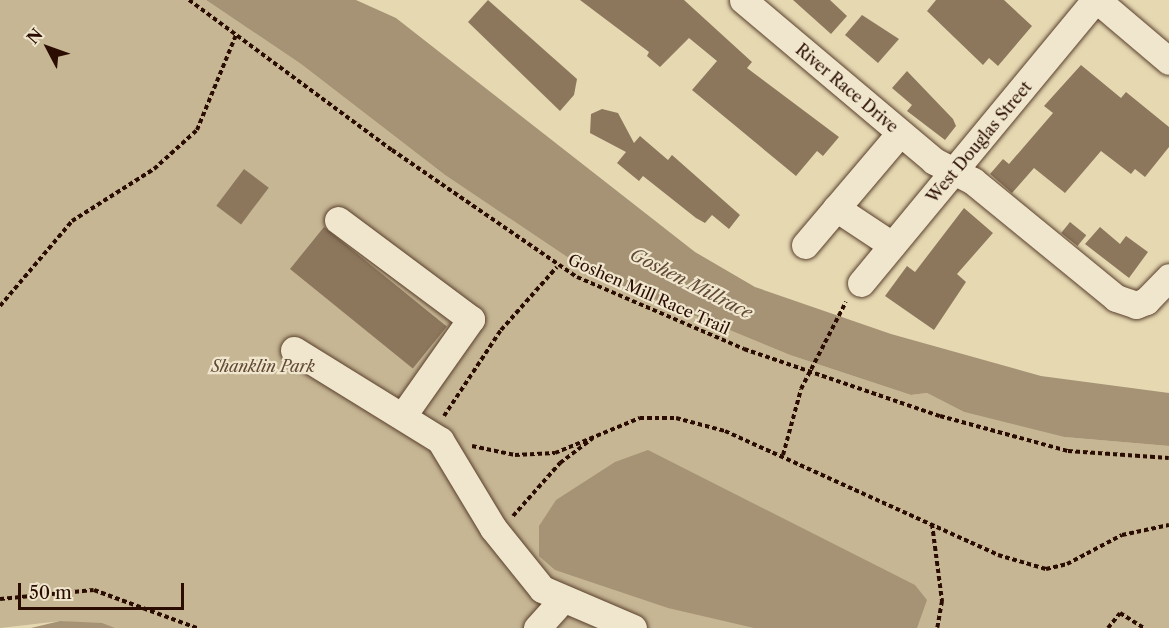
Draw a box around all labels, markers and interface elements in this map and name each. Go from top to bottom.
north arrow [18,18,78,78]
text: N [22,24,47,48]
street label: River Race Drive [792,40,902,136]
street label: West Douglas Street [923,77,1035,207]
water label: Goshen Millrace [626,244,756,324]
street label: Goshen Mill Race Trail [565,250,733,338]
park label: Shanklin Park [211,356,315,376]
scale bar [21,571,188,609]
text: 50 m [29,582,72,604]

